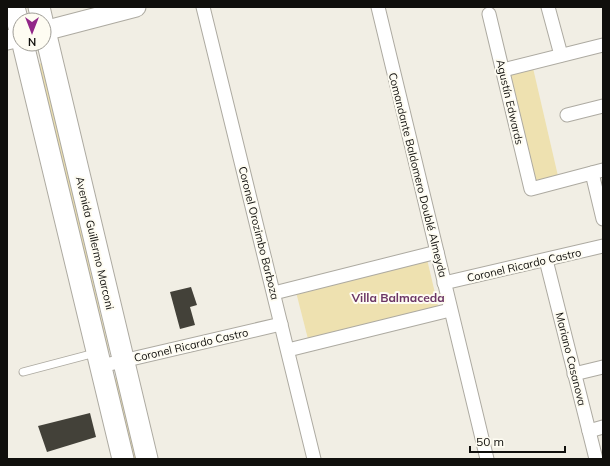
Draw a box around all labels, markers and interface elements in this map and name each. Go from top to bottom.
north arrow [12,12,52,52]
text: N [28,35,36,49]
street label: Agustín Edwards [493,58,527,146]
street label: Comandante Baldomero Doublé Almeyda [386,71,450,279]
street label: Coronel Orozimbo Barboza [236,165,282,301]
street label: Avenida Guillermo Marconi [73,175,117,311]
street label: Coronel Ricardo Castro [465,245,583,285]
district label: Villa Balmaceda [350,290,445,305]
street label: Mariano Casanova [553,311,589,407]
street label: Coronel Ricardo Castro [132,325,250,365]
scale bar [470,428,565,454]
text: 50 m [476,434,504,449]

